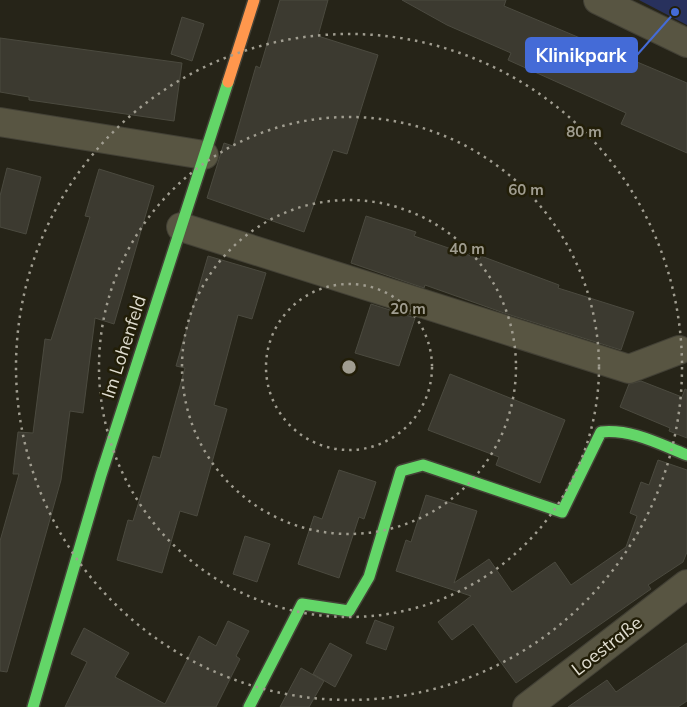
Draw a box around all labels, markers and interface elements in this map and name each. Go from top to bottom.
callout: Klinikpark [526,38,637,72]
text: Klinikpark [536,43,627,67]
text: 80 m [566,122,602,141]
text: 60 m [508,180,544,199]
text: 40 m [449,239,485,258]
street label: Im Lohenfeld [96,293,151,401]
text: 20 m [390,299,426,318]
centre of rings [340,358,358,376]
street label: Loestraße [567,611,647,680]

